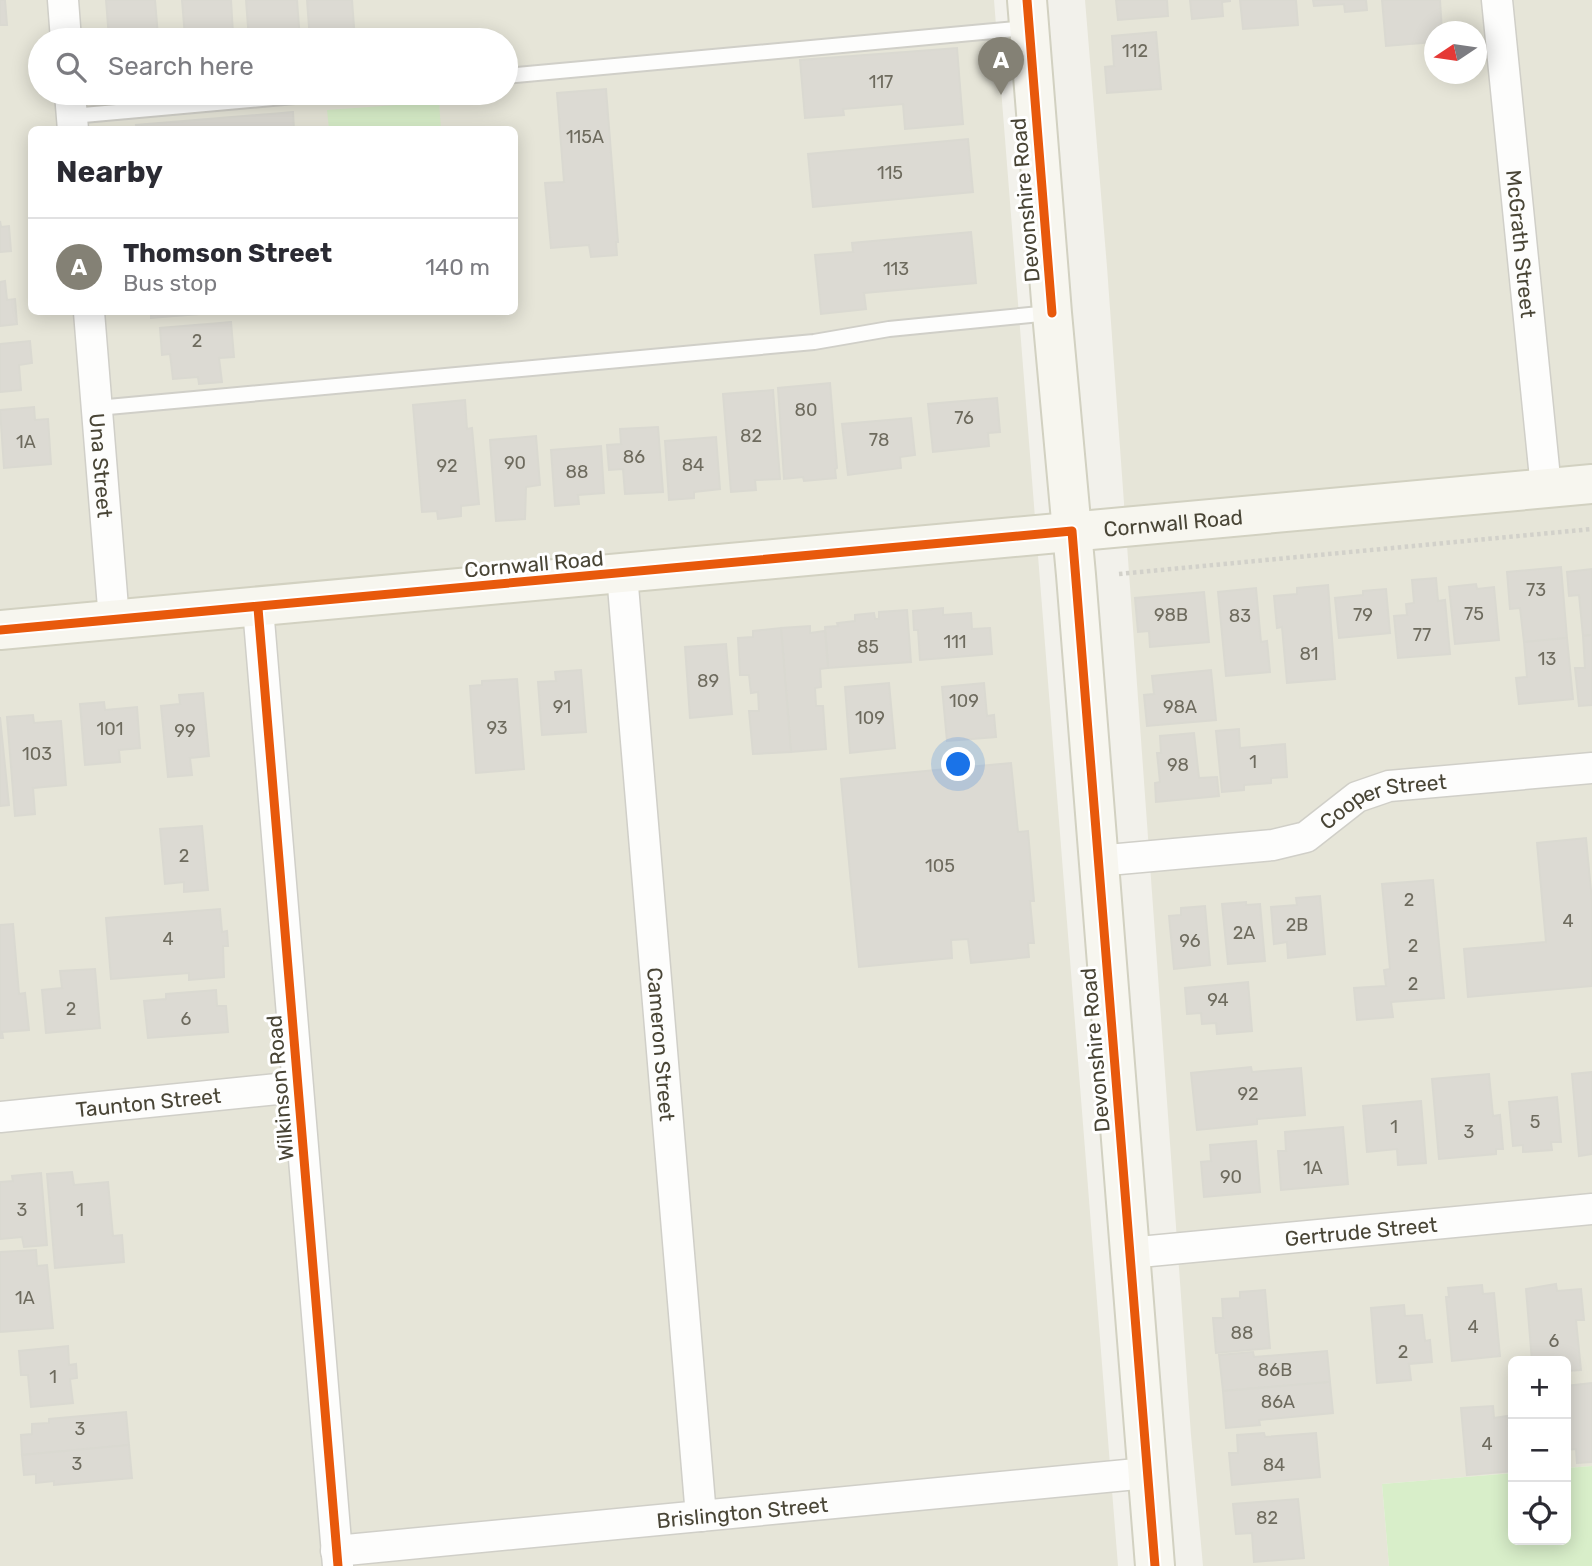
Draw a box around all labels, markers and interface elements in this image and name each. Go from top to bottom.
north arrow [1424,21,1487,84]
search box [28,28,518,105]
pin: A [978,37,1024,95]
house number: 112 [1122,40,1148,62]
icon: search [52,48,90,86]
text: Search here [108,51,254,82]
house number: 117 [869,71,893,93]
street label: Devonshire Road [1005,117,1045,283]
house number: 115A [566,126,604,148]
text: Nearby [56,154,163,190]
house number: 115 [877,162,903,184]
street label: McGrath Street [1502,168,1541,319]
text: Thomson Street [123,238,332,269]
text: A [71,253,87,281]
text: 140 m [425,253,490,281]
house number: 113 [883,258,909,280]
text: Bus stop [123,269,217,297]
house number: 2 [192,330,202,352]
house number: 80 [795,399,817,421]
house number: 76 [954,407,974,429]
street label: Una Street [85,412,118,519]
house number: 82 [740,425,762,447]
house number: 78 [869,429,889,451]
house number: 1A [16,431,36,453]
house number: 86 [623,446,645,468]
house number: 90 [504,452,526,474]
house number: 84 [682,454,704,476]
house number: 92 [436,455,458,477]
house number: 88 [566,461,588,483]
street label: Cornwall Road [1102,504,1244,541]
street label: Cornwall Road [463,545,605,583]
house number: 73 [1526,579,1546,601]
house number: 75 [1464,603,1484,625]
house number: 98B [1154,604,1188,626]
house number: 79 [1353,604,1373,626]
house number: 83 [1229,605,1251,627]
house number: 77 [1413,624,1431,646]
house number: 111 [943,631,967,653]
house number: 85 [857,636,879,658]
house number: 81 [1299,643,1319,665]
house number: 13 [1538,648,1556,670]
house number: 89 [697,670,719,692]
house number: 109 [949,690,979,712]
house number: 91 [553,696,571,718]
house number: 98A [1163,696,1197,718]
house number: 109 [855,707,885,729]
house number: 93 [486,717,508,739]
house number: 101 [97,718,123,740]
house number: 99 [174,720,196,742]
house number: 103 [22,743,52,765]
your location [941,747,975,781]
house number: 1 [1249,751,1257,773]
house number: 98 [1167,754,1189,776]
street label: Cooper Street [1314,768,1447,834]
house number: 2 [179,845,189,867]
house number: 105 [925,855,955,877]
house number: 2 [1404,889,1414,911]
house number: 4 [1562,910,1574,932]
house number: 2B [1286,914,1308,936]
house number: 2A [1233,922,1255,944]
house number: 4 [162,928,174,950]
house number: 96 [1179,930,1201,952]
house number: 2 [1408,935,1418,957]
street label: Cameron Street [643,966,680,1122]
street label: Devonshire Road [1075,967,1115,1133]
house number: 2 [1408,973,1418,995]
house number: 94 [1207,989,1229,1011]
house number: 2 [66,998,76,1020]
house number: 6 [181,1008,192,1030]
street label: Wilkinson Road [261,1014,299,1162]
street label: Taunton Street [74,1082,222,1122]
house number: 92 [1237,1083,1259,1105]
house number: 5 [1530,1111,1540,1133]
house number: 1 [1390,1116,1398,1138]
house number: 3 [1464,1121,1474,1143]
house number: 1A [1303,1157,1323,1179]
house number: 90 [1220,1166,1242,1188]
house number: 3 [17,1199,27,1221]
house number: 1 [76,1199,84,1221]
street label: Gertrude Street [1284,1211,1438,1251]
house number: 1A [15,1287,35,1309]
house number: 4 [1467,1316,1479,1338]
house number: 88 [1231,1322,1253,1344]
house number: 6 [1549,1330,1560,1352]
house number: 2 [1398,1341,1408,1363]
map controls [1508,1356,1571,1545]
button: + [1508,1356,1571,1419]
house number: 86B [1258,1359,1292,1381]
house number: 1 [49,1366,57,1388]
house number: 86A [1261,1391,1295,1413]
house number: 3 [75,1418,85,1440]
button: − [1508,1419,1571,1482]
house number: 4 [1481,1433,1493,1455]
house number: 3 [72,1453,82,1475]
house number: 84 [1263,1454,1285,1476]
button: locate [1508,1482,1571,1545]
street label: Brislington Street [655,1491,829,1533]
house number: 82 [1256,1507,1278,1529]

